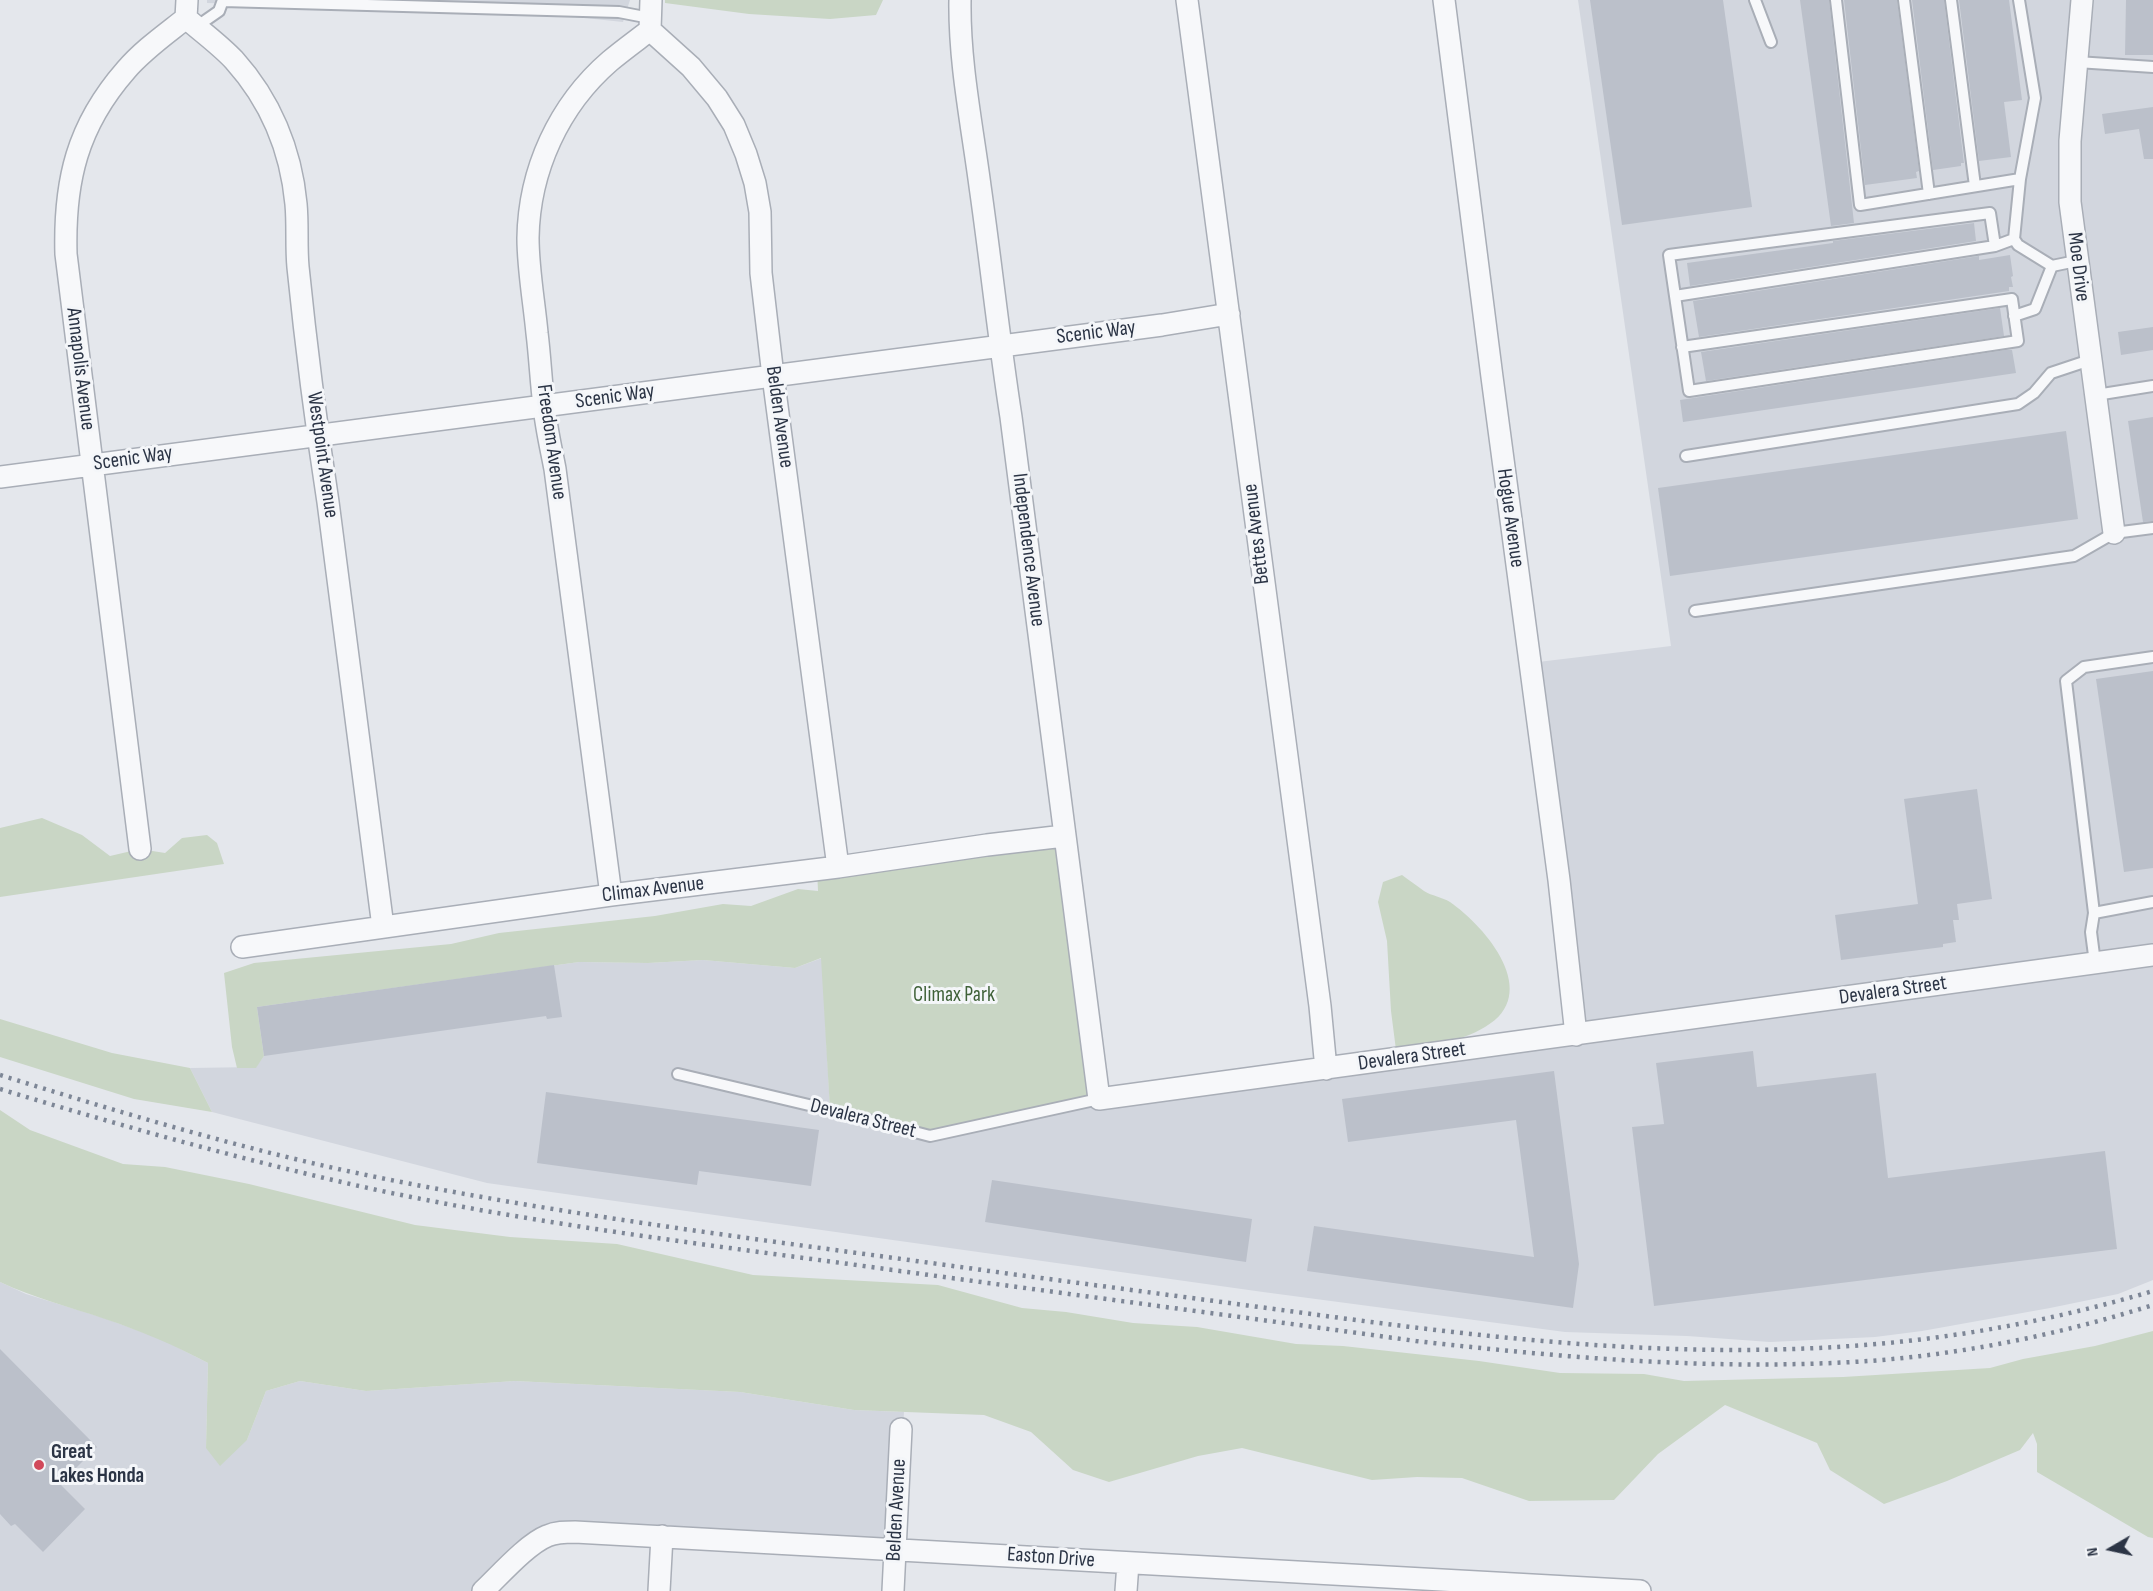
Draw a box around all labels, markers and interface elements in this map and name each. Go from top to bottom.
street label: Moe Drive [2061,231,2095,303]
street label: Annapolis Avenue [60,306,100,432]
street label: Scenic Way [1055,316,1137,350]
street label: Belden Avenue [759,364,799,470]
street label: Scenic Way [574,379,656,415]
street label: Freedom Avenue [530,383,572,501]
street label: Westpoint Avenue [301,390,343,520]
street label: Scenic Way [92,441,174,477]
street label: Hogue Avenue [1491,467,1529,569]
street label: Independence Avenue [1006,472,1050,628]
street label: Bettes Avenue [1238,482,1276,586]
street label: Climax Avenue [601,871,705,909]
street label: Devalera Street [1838,971,1948,1011]
park label: Climax Park [913,983,995,1009]
street label: Devalera Street [1357,1037,1467,1077]
street label: Devalera Street [807,1094,919,1144]
place label: Great Lakes Honda [51,1440,144,1490]
marker: Great Lakes Honda [32,1458,46,1472]
street label: Belden Avenue [882,1458,912,1562]
north arrow [2081,1519,2141,1579]
street label: Easton Drive [1006,1542,1096,1574]
text: N [2083,1546,2103,1558]

